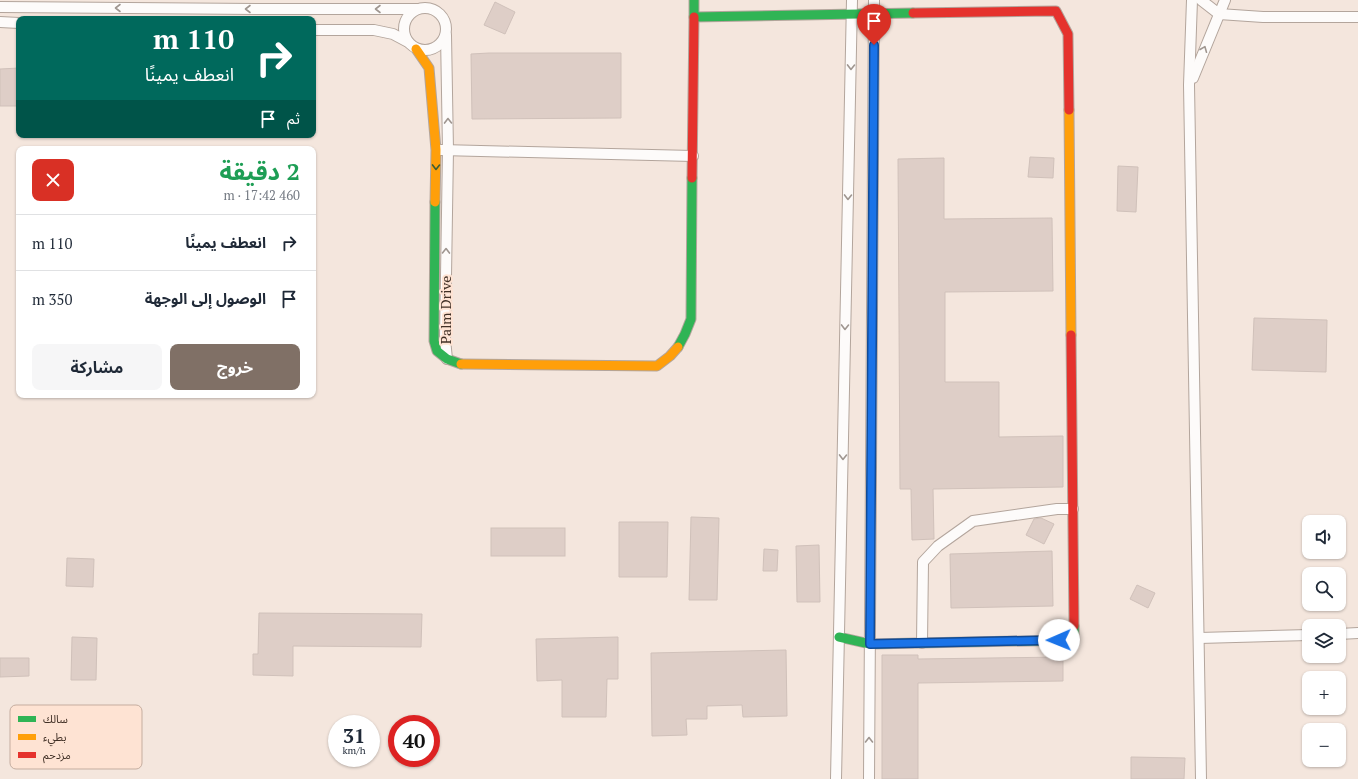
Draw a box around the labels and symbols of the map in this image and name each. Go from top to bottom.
one-way arrow [115,4,121,12]
pin [857,4,891,45]
one-way arrow [245,5,251,13]
one-way arrow [375,5,381,13]
one-way arrow [1200,46,1208,53]
one-way arrow [846,64,855,70]
one-way arrow [443,118,452,124]
one-way arrow [432,164,440,170]
one-way arrow [844,194,852,200]
one-way arrow [442,248,451,254]
street label: Palm Drive [436,276,455,344]
one-way arrow [841,324,850,330]
one-way arrow [839,454,847,460]
position arrow [1038,619,1080,661]
legend [10,705,142,769]
text: سالك [43,712,68,726]
speed limit sign: 40 [388,715,440,767]
text: بطيء [43,730,66,747]
one-way arrow [865,737,873,743]
text: مزدحم [43,748,71,764]

